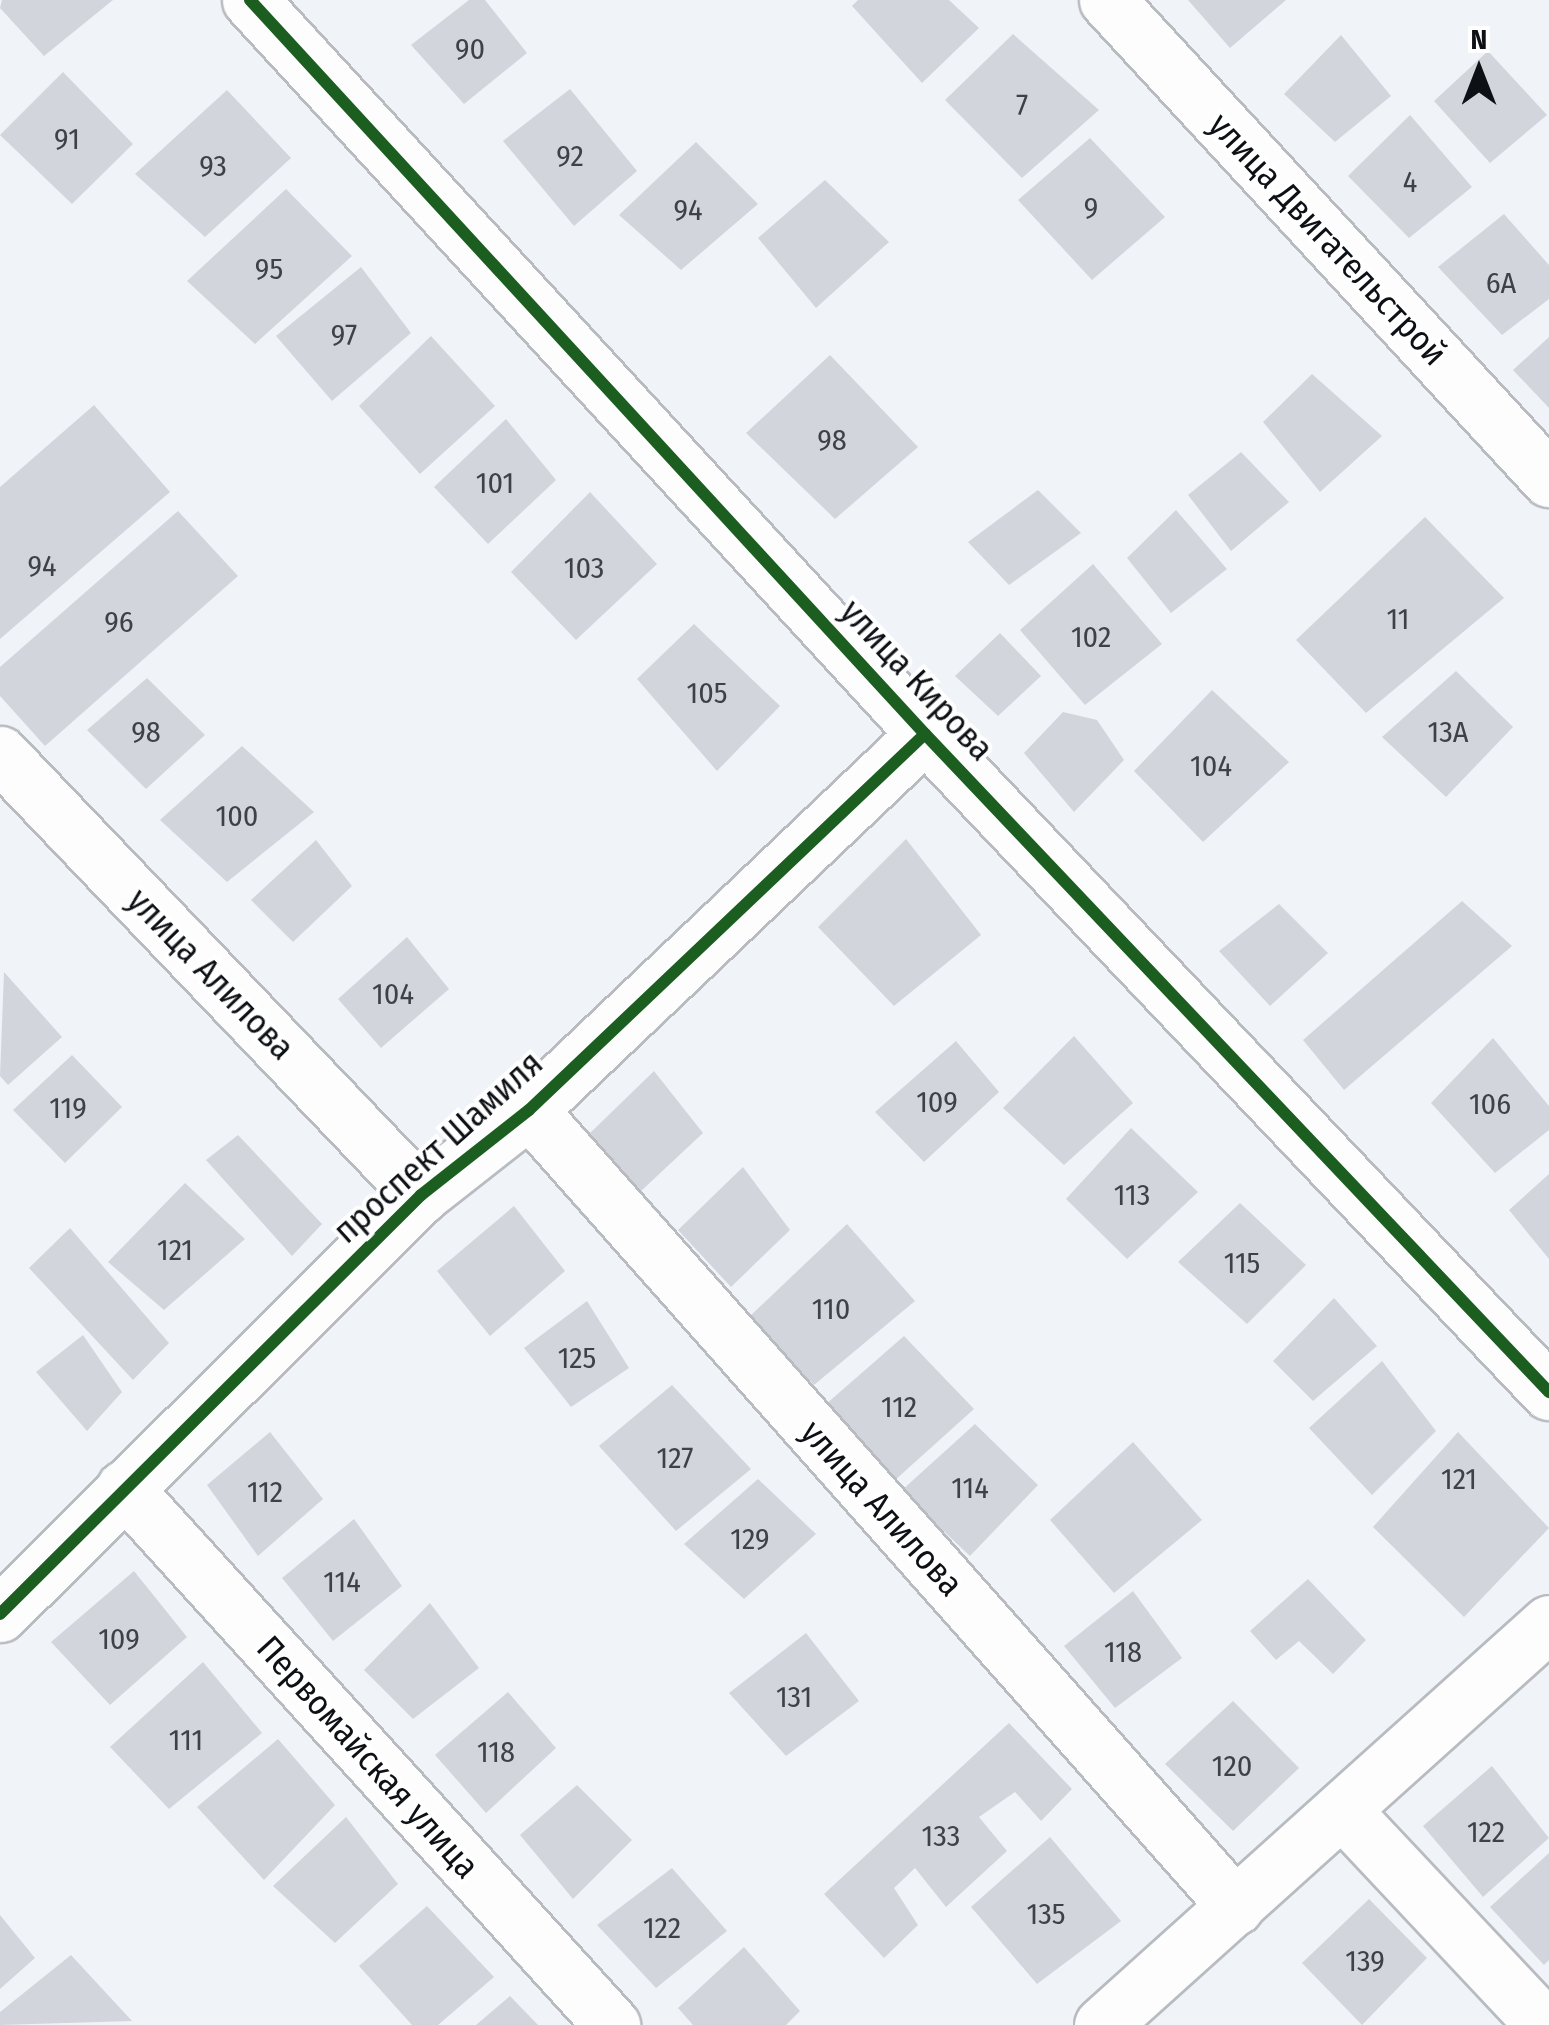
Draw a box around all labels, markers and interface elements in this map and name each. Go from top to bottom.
north arrow [1429,20,1529,120]
text: N [1471,23,1487,56]
house number: 90 [455,31,485,67]
house number: 7 [1016,87,1028,123]
street label: улица Двигательстрой [1200,104,1456,374]
house number: 91 [54,121,80,157]
house number: 92 [556,138,584,174]
house number: 93 [199,148,227,184]
house number: 4 [1403,164,1417,200]
house number: 9 [1084,190,1098,226]
house number: 94 [674,192,702,228]
house number: 95 [255,251,283,287]
house number: 6А [1486,265,1516,301]
house number: 97 [331,317,357,353]
house number: 98 [817,422,847,458]
house number: 101 [476,465,514,501]
house number: 94 [28,548,56,584]
house number: 103 [564,550,604,586]
street label: улица Кирова [832,591,1002,769]
house number: 11 [1387,601,1409,637]
house number: 96 [104,604,134,640]
house number: 102 [1071,619,1111,655]
house number: 105 [686,675,728,711]
house number: 98 [131,714,161,750]
house number: 13А [1427,714,1469,750]
house number: 104 [1190,748,1232,784]
house number: 100 [216,798,258,834]
street label: улица Алилова [119,880,303,1068]
house number: 104 [372,976,414,1012]
street label: проспект Шамиля [325,1042,551,1252]
house number: 109 [916,1084,958,1120]
house number: 106 [1469,1086,1511,1122]
house number: 119 [49,1090,87,1126]
house number: 113 [1114,1177,1150,1213]
house number: 121 [157,1232,193,1268]
house number: 115 [1224,1245,1260,1281]
house number: 110 [812,1291,850,1327]
house number: 125 [558,1340,596,1376]
house number: 112 [881,1389,917,1425]
street label: улица Алилова [792,1411,972,1605]
house number: 127 [657,1440,693,1476]
house number: 121 [1441,1461,1477,1497]
house number: 114 [951,1470,989,1506]
house number: 112 [247,1474,283,1510]
house number: 129 [730,1521,770,1557]
house number: 114 [323,1564,361,1600]
house number: 109 [98,1621,140,1657]
street label: Первомайская улица [248,1627,488,1887]
house number: 118 [1104,1634,1142,1670]
house number: 131 [776,1679,812,1715]
house number: 111 [169,1722,203,1758]
house number: 118 [477,1734,515,1770]
house number: 120 [1212,1748,1252,1784]
house number: 122 [1467,1814,1505,1850]
house number: 133 [922,1818,960,1854]
house number: 135 [1027,1896,1065,1932]
house number: 122 [643,1910,681,1946]
house number: 139 [1345,1943,1385,1979]

